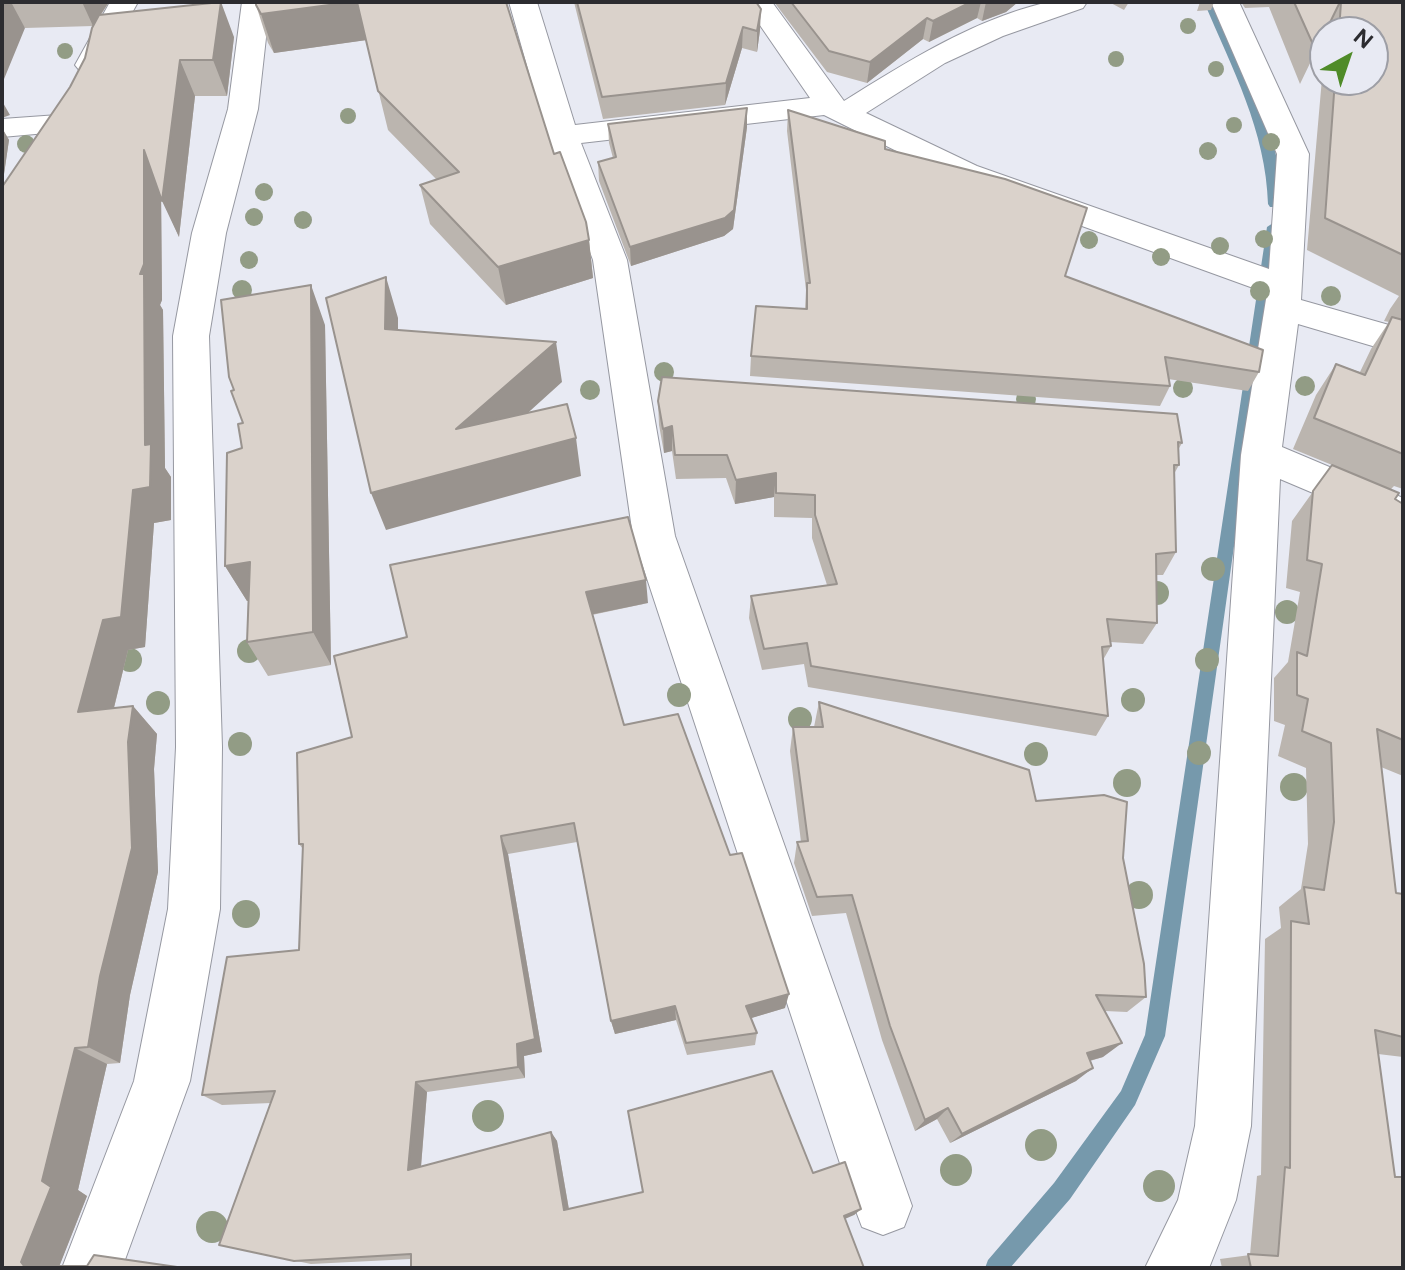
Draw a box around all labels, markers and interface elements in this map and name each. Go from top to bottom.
north arrow [1309,16,1389,96]
text: N [1348,23,1379,55]

